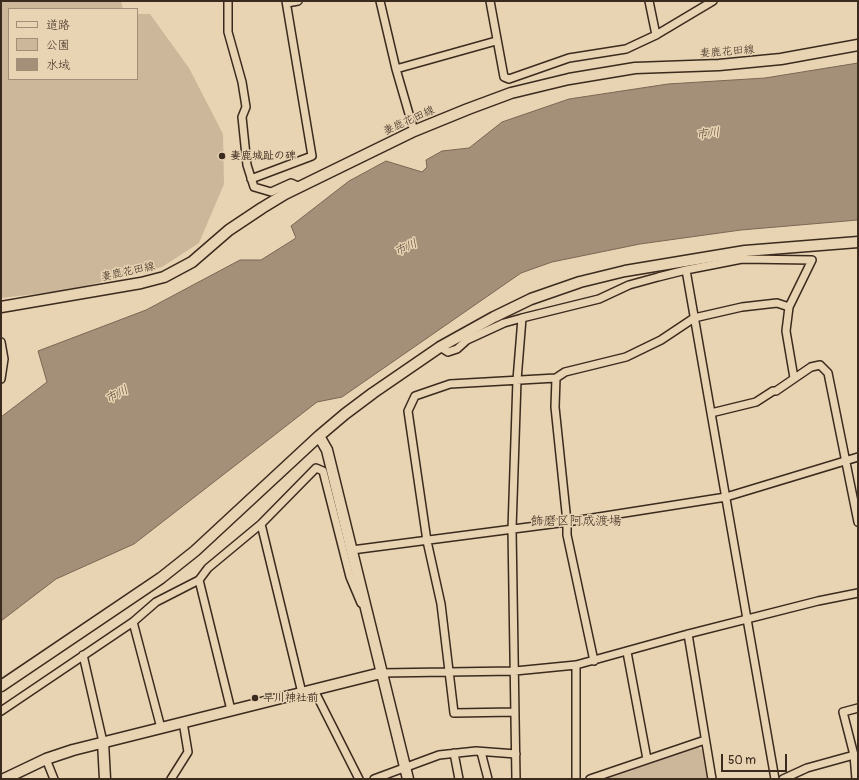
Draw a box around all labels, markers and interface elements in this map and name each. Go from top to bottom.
legend [8,8,138,80]
text: 道路 [46,18,70,33]
text: 公園 [46,38,70,53]
street label: 妻鹿花田線 [699,43,755,61]
text: 水域 [46,58,70,73]
street label: 妻鹿花田線 [381,104,437,138]
water label: 市川 [695,125,721,143]
place label: 妻鹿城趾の碑 [230,149,296,163]
marker: 妻鹿城趾の碑 [217,151,227,161]
water label: 市川 [392,236,420,260]
street label: 妻鹿花田線 [100,260,156,284]
water label: 市川 [103,383,131,407]
district label: 飾磨区阿成渡場 [531,514,621,530]
place label: 早川神社前 [263,691,318,705]
marker: 早川神社前 [250,693,260,703]
scale bar [723,746,789,772]
text: 50 m [728,753,756,768]

